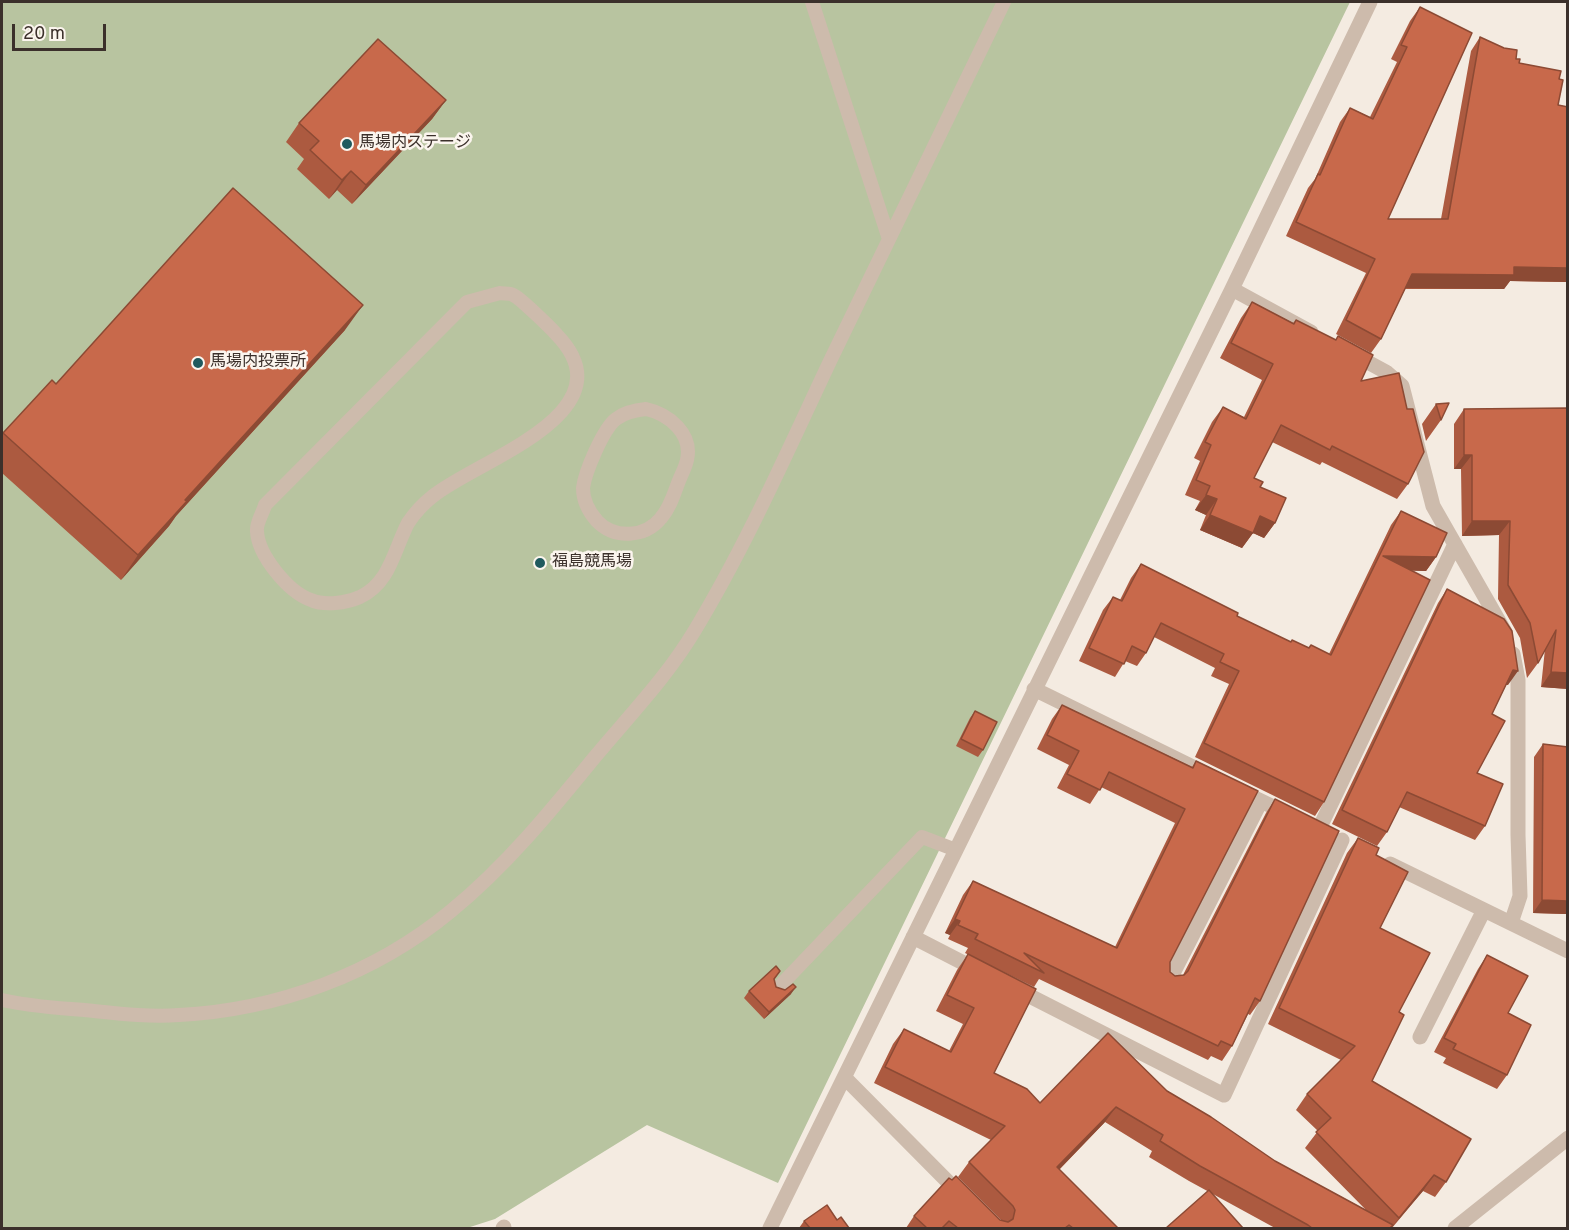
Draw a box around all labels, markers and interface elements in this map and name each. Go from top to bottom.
scale bar [15,12,110,50]
text: 20 m [23,23,65,46]
place label: 馬場内ステージ [359,134,471,154]
marker: 馬場内ステージ [340,137,354,151]
place label: 馬場内投票所 [210,353,306,373]
marker: 馬場内投票所 [191,356,205,370]
place label: 福島競馬場 [552,553,632,573]
marker: 福島競馬場 [533,556,547,570]

